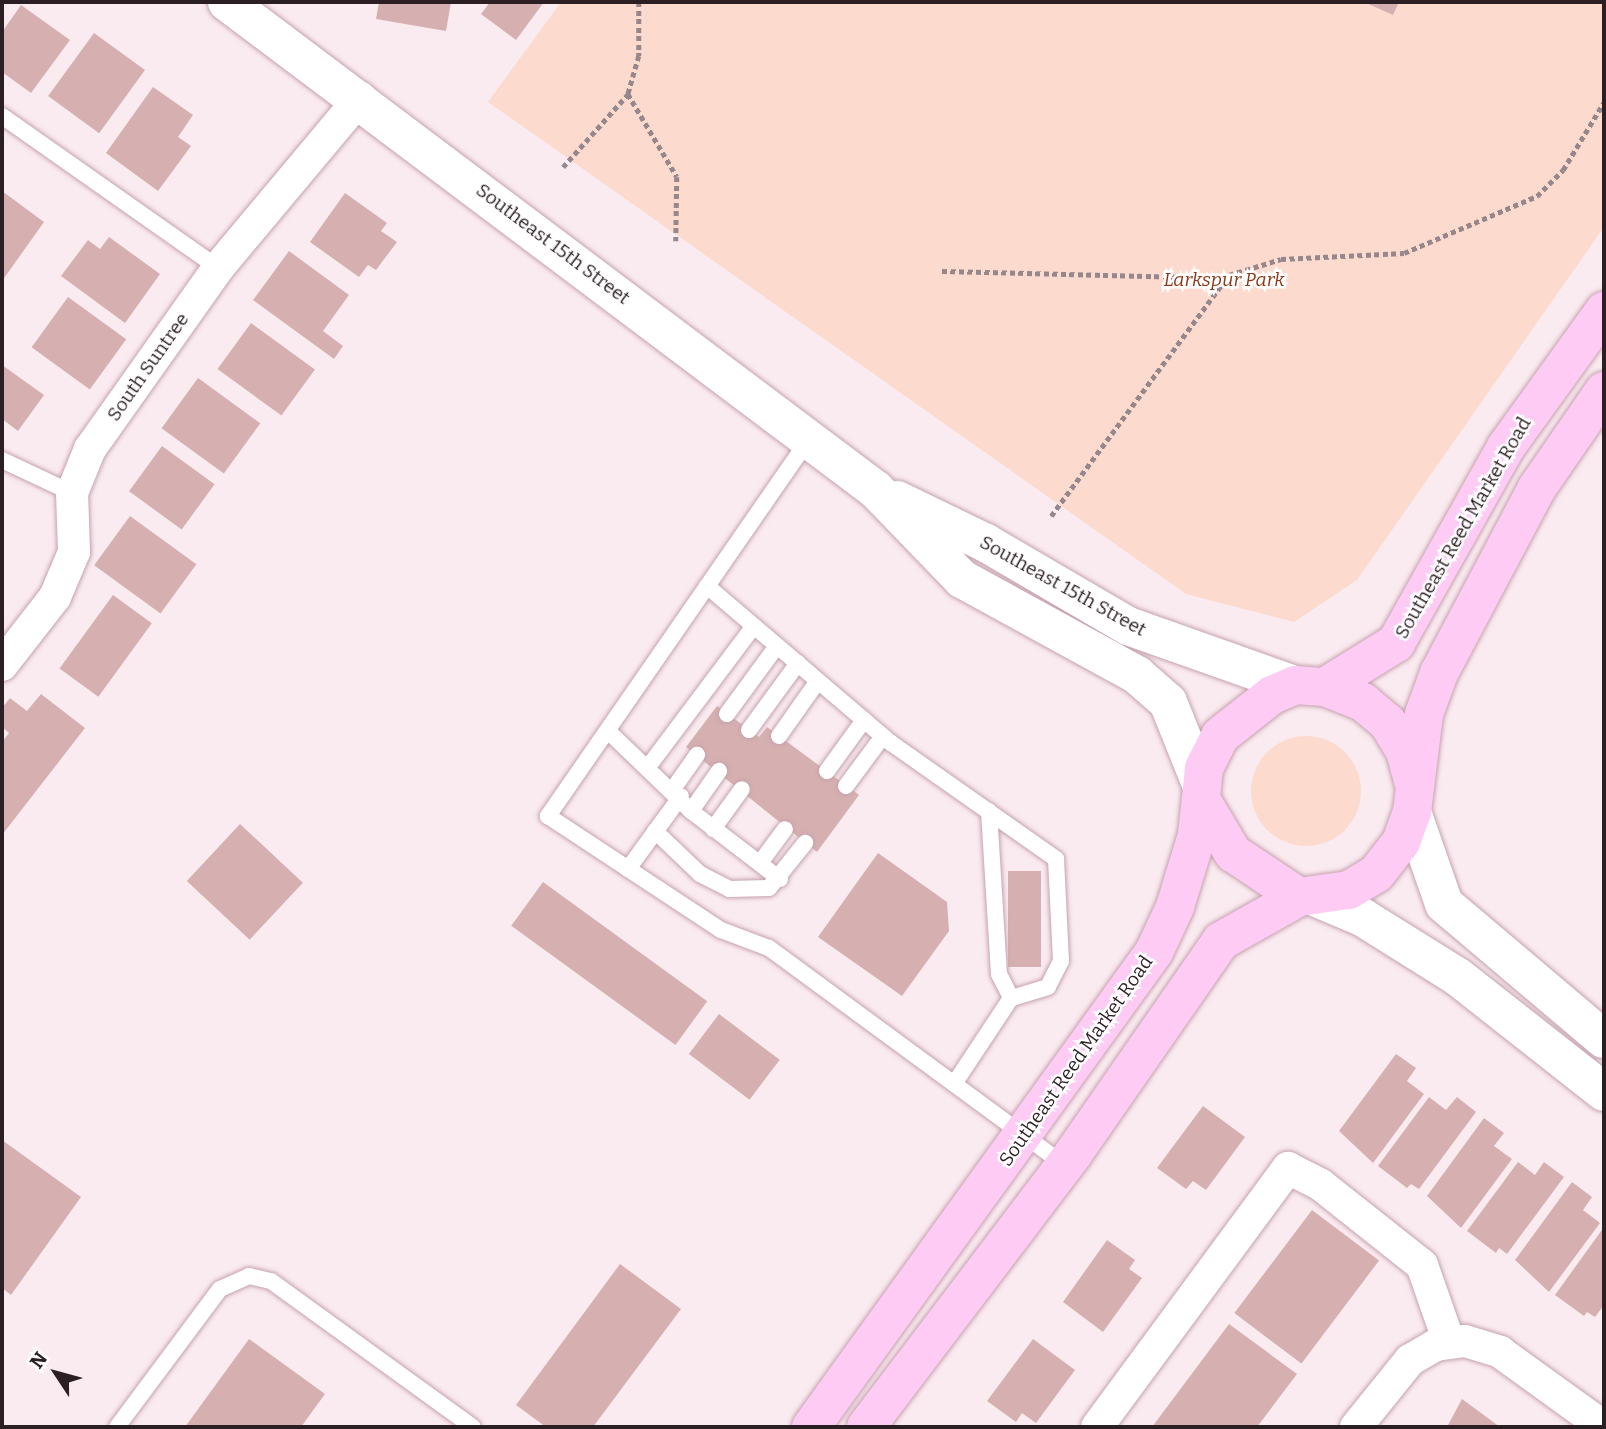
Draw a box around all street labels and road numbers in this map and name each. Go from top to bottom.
street label: Southeast 15th Street [472,179,634,309]
street label: South Suntree [102,309,194,425]
street label: Southeast Reed Market Road [1390,413,1536,643]
street label: Southeast 15th Street [976,531,1150,641]
street label: Southeast Reed Market Road [994,951,1158,1171]

